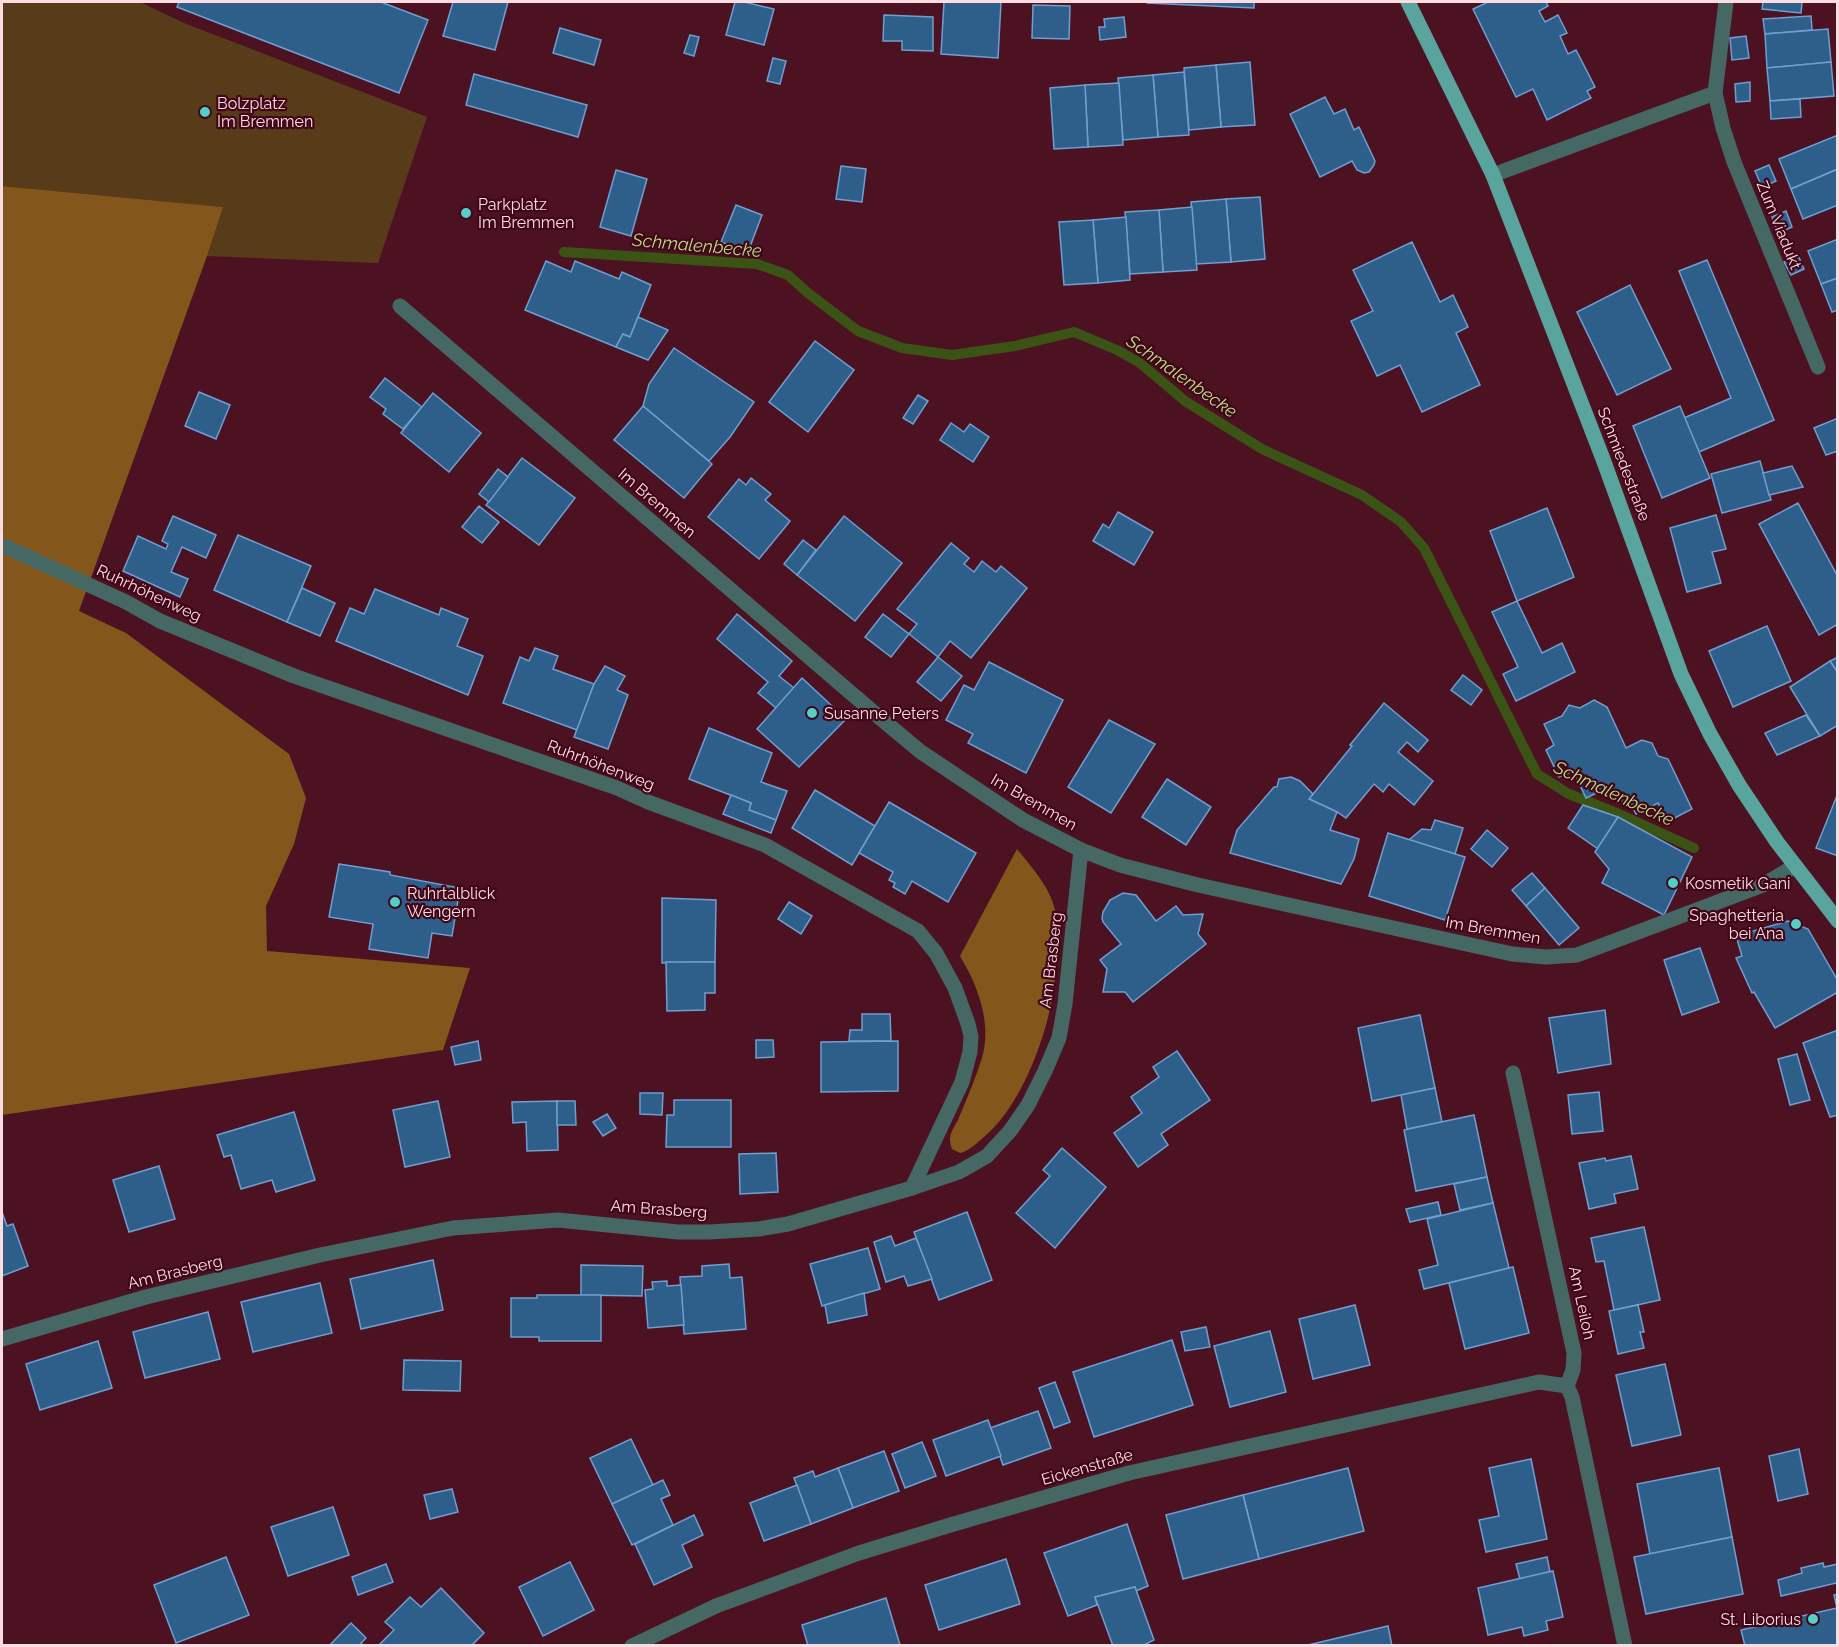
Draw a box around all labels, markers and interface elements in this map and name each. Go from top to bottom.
place label: Bolzplatz Im Bremmen [217,94,313,131]
marker: Bolzplatz Im Bremmen [198,105,212,119]
street label: Zum Viadukt [1753,178,1806,273]
place label: Parkplatz Im Bremmen [478,195,574,232]
marker: Parkplatz Im Bremmen [459,206,473,220]
water label: Schmalenbecke [630,229,763,261]
water label: Schmalenbecke [1122,330,1242,422]
street label: Schmiedestraße [1594,404,1654,524]
street label: Im Bremmen [614,464,700,542]
street label: Ruhrhöhenweg [94,560,204,626]
place label: Susanne Peters [824,704,939,723]
marker: Susanne Peters [805,706,819,720]
street label: Ruhrhöhenweg [545,736,657,794]
water label: Schmalenbecke [1550,756,1678,830]
street label: Im Bremmen [988,770,1080,834]
place label: Kosmetik Gani [1685,874,1790,893]
marker: Kosmetik Gani [1666,876,1680,890]
place label: Ruhrtalblick Wengern [407,884,496,921]
marker: Ruhrtalblick Wengern [388,895,402,909]
place label: Spaghetteria bei Ana [1689,906,1784,943]
street label: Am Brasberg [1036,911,1066,1009]
street label: Im Bremmen [1444,912,1542,948]
marker: Spaghetteria bei Ana [1789,917,1803,931]
street label: Am Brasberg [610,1196,708,1222]
street label: Am Brasberg [126,1251,224,1293]
street label: Am Leiloh [1565,1264,1599,1342]
street label: Eickenstraße [1039,1445,1135,1489]
place label: St. Liborius [1720,1610,1801,1629]
marker: St. Liborius [1806,1612,1820,1626]

